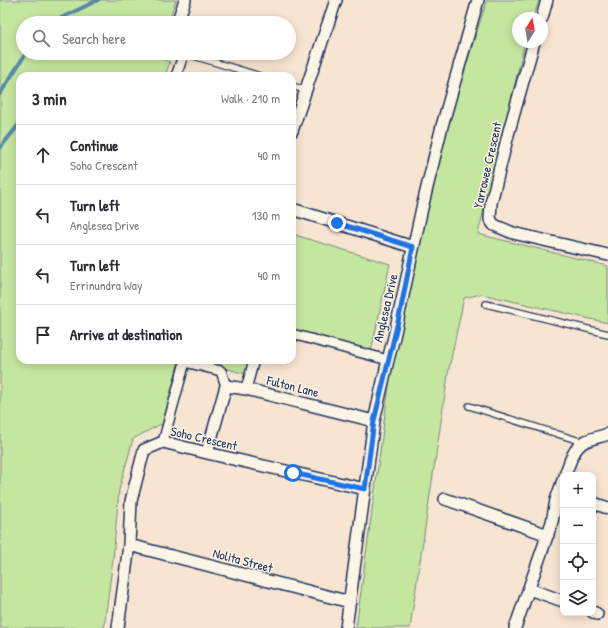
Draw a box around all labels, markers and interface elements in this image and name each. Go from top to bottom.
north arrow [512,12,548,48]
search box [16,16,296,60]
icon: search [30,27,52,49]
text: Search here [62,28,126,49]
text: 3 min [32,87,67,110]
text: Walk · 210 m [221,89,280,107]
street label: Yarrowee Crescent [468,119,506,210]
text: Continue [70,135,118,156]
icon: ahead [32,144,54,166]
text: 40 m [257,146,280,164]
text: Soho Crescent [70,156,138,174]
text: Turn left [70,195,120,216]
icon: left [32,204,54,226]
text: 130 m [252,206,280,224]
route end [328,214,346,232]
text: Anglesea Drive [70,216,139,234]
text: Turn left [70,255,120,276]
icon: left [32,264,54,286]
text: 40 m [257,266,280,284]
street label: Anglesea Drive [368,272,402,344]
text: Errinundra Way [70,276,142,294]
icon: arrive [32,324,54,346]
text: Arrive at destination [70,324,182,345]
street label: Fulton Lane [264,371,321,401]
street label: Soho Crescent [169,422,240,455]
route start [284,464,302,482]
map controls [560,472,596,616]
button: + [560,472,596,508]
button: − [560,508,596,544]
street label: Nolita Street [211,543,275,577]
button: locate [560,544,596,580]
button: layers [560,580,596,616]

